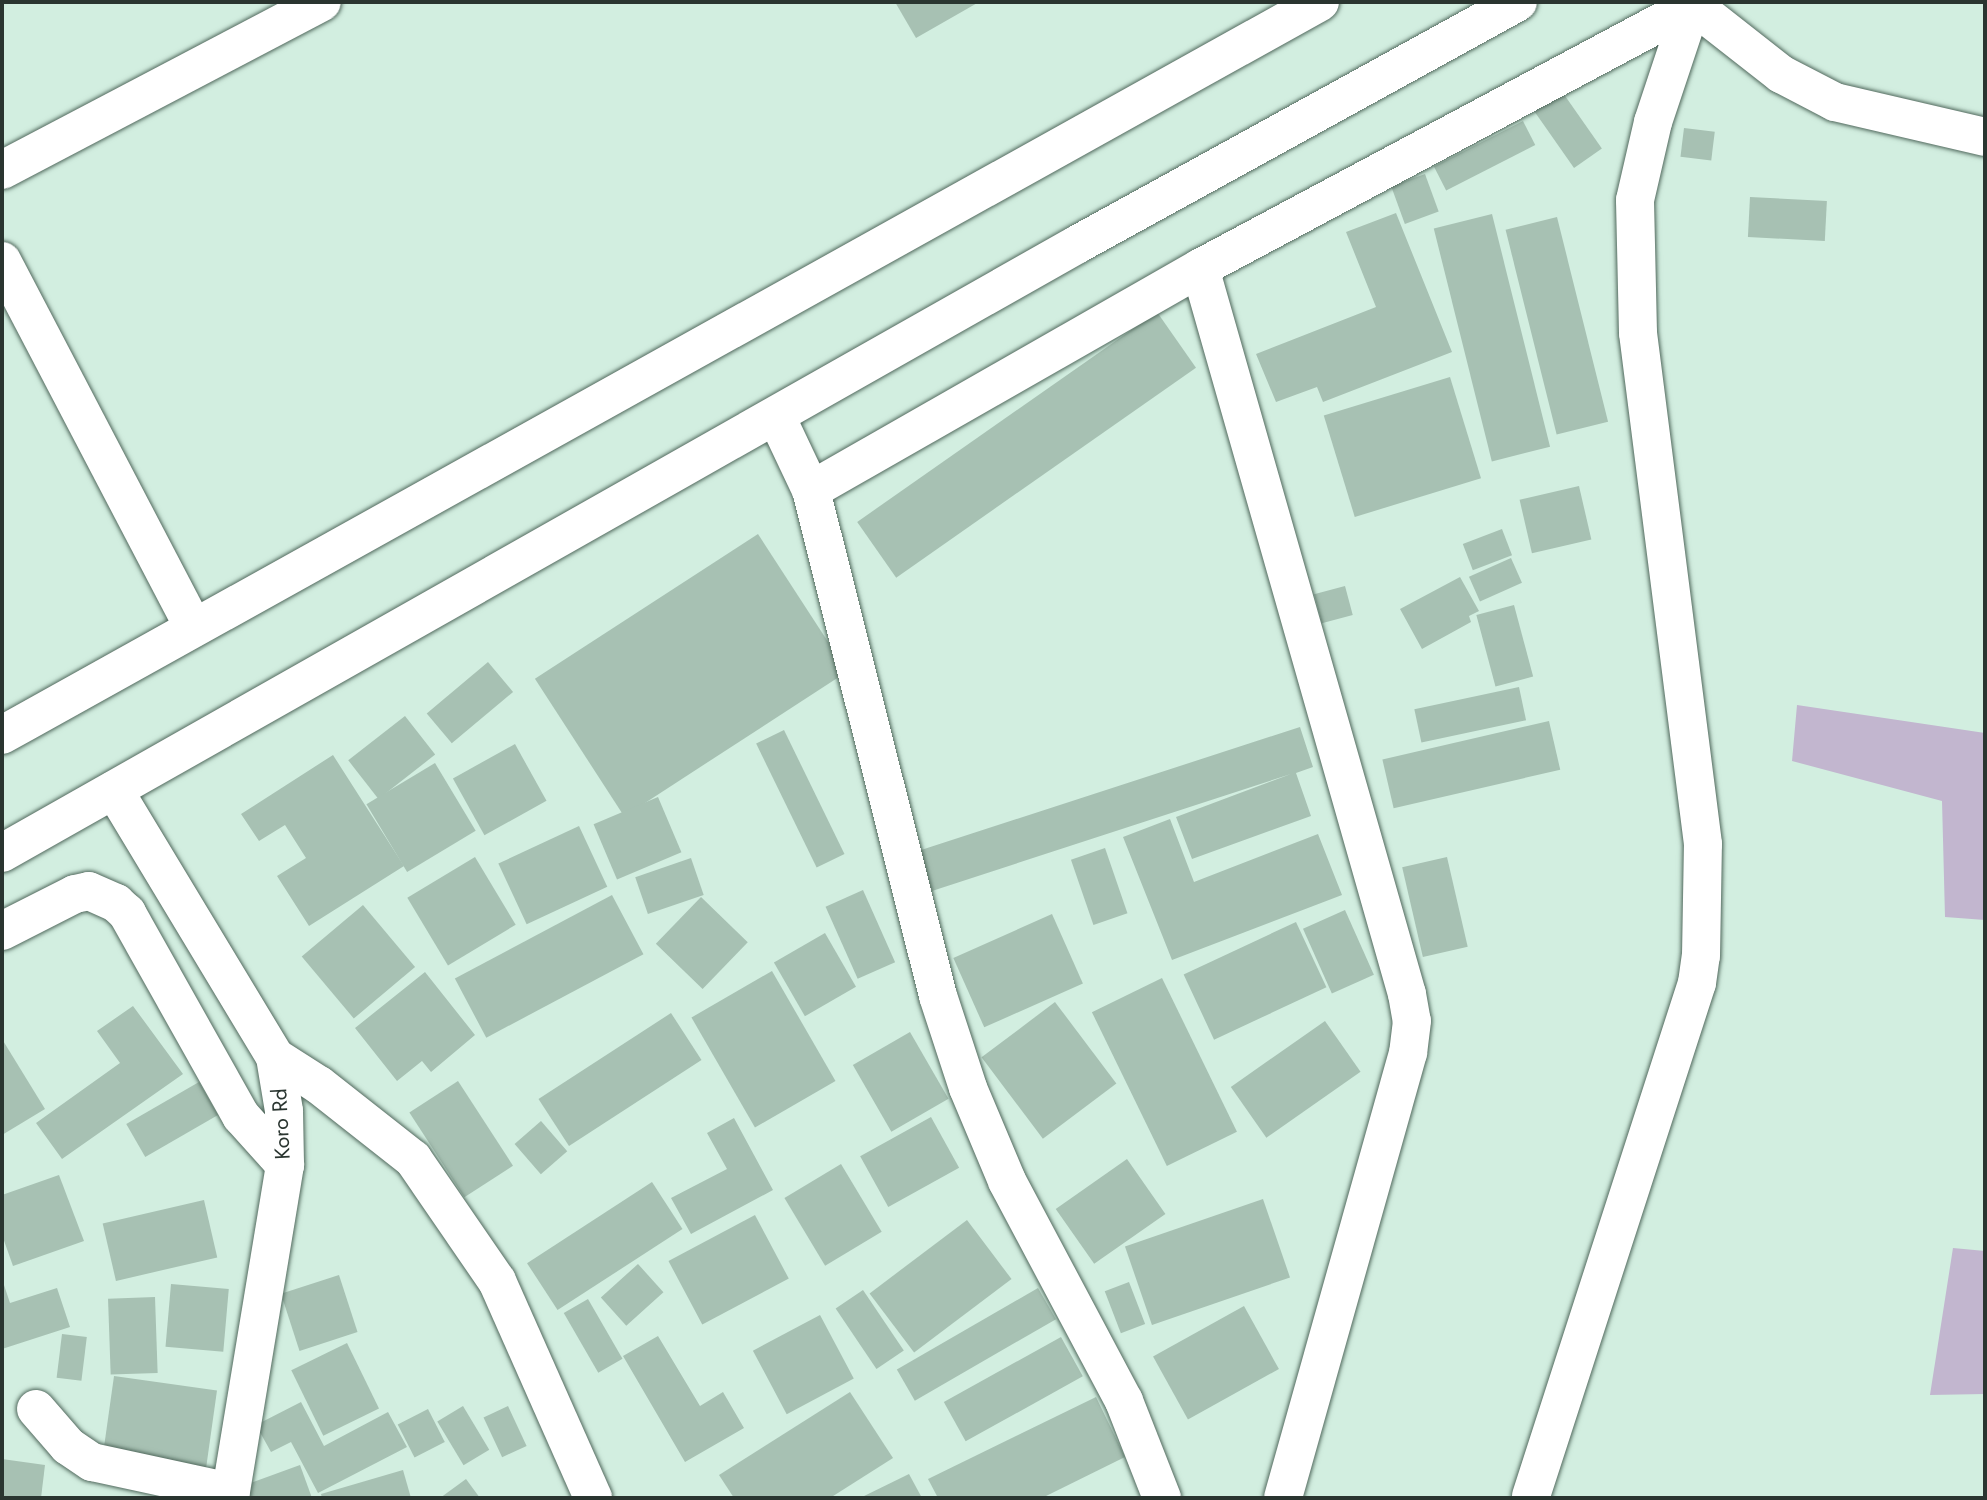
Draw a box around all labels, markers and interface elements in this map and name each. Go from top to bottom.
street label: Koro Rd [267,1088,295,1160]

